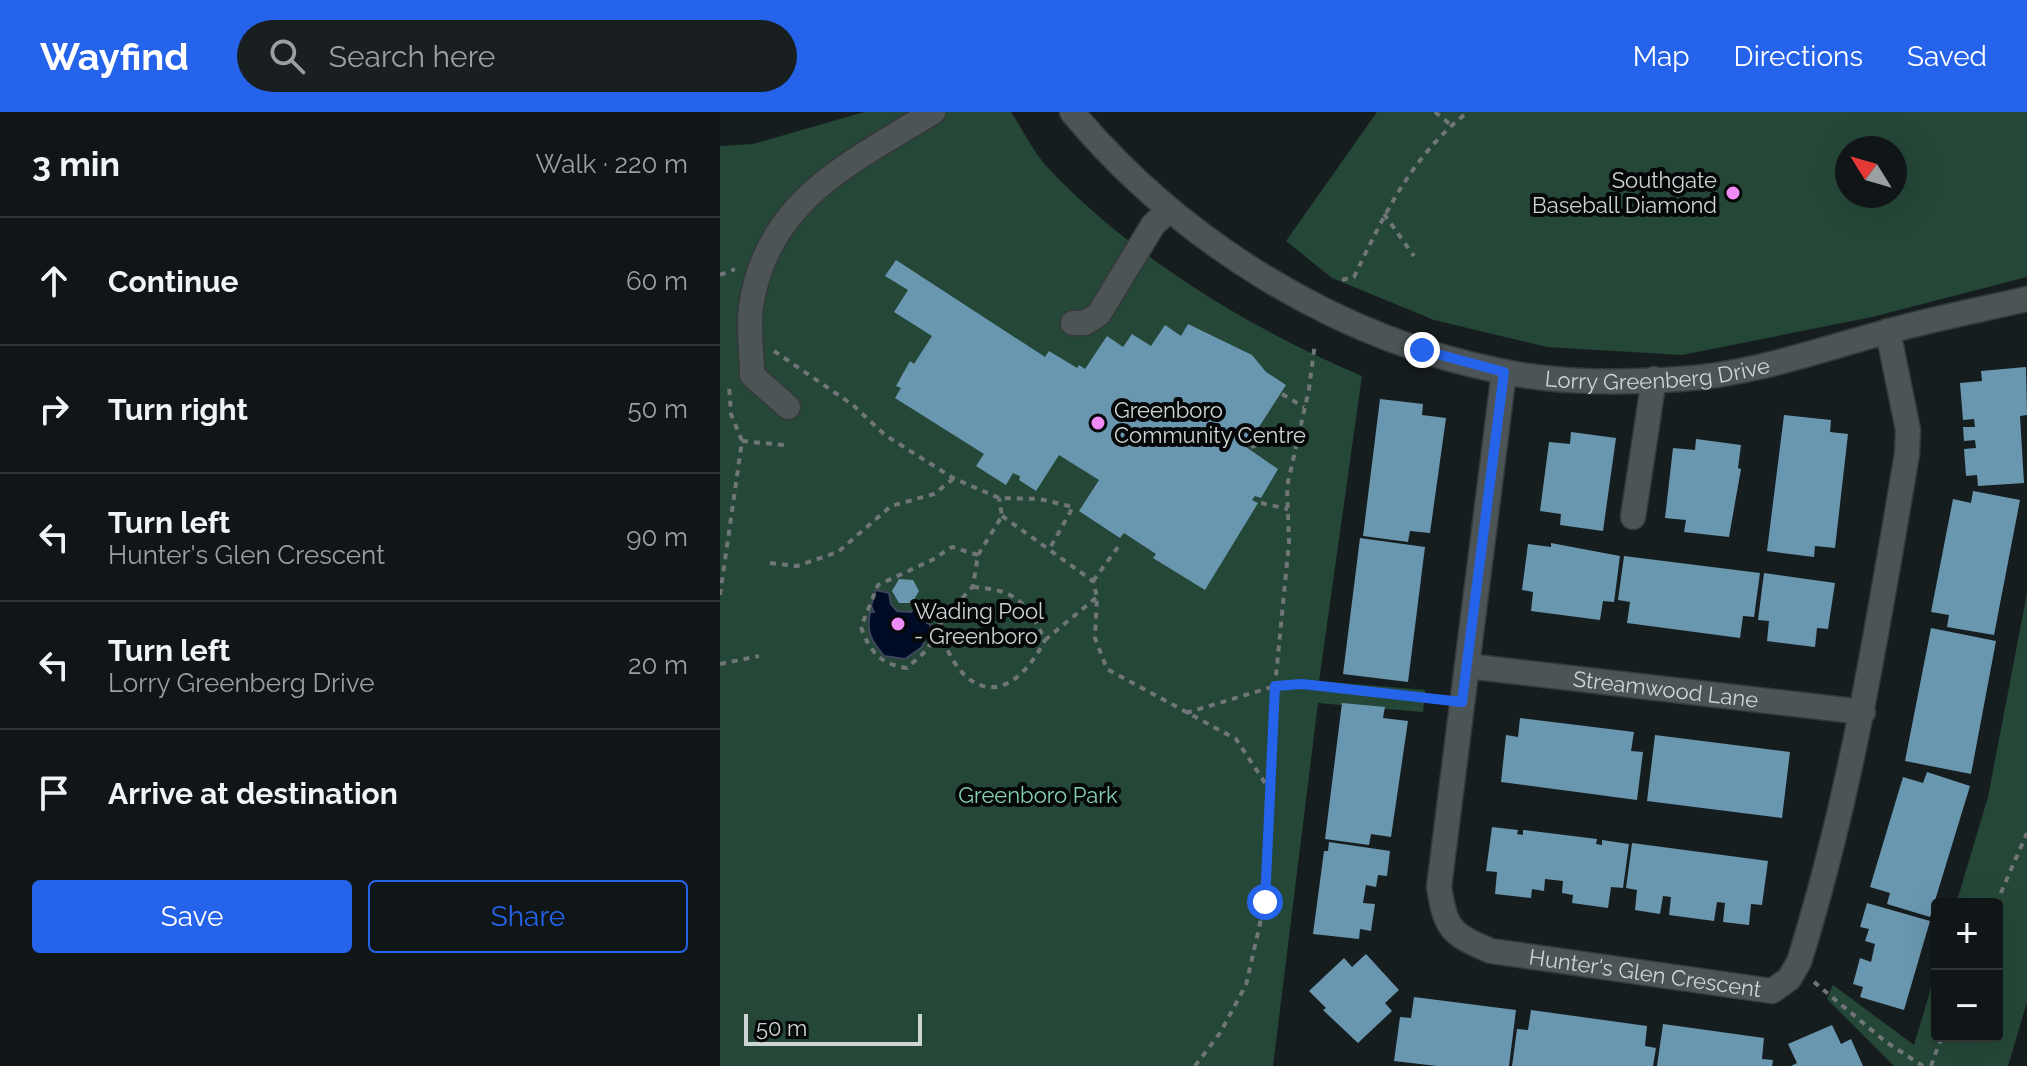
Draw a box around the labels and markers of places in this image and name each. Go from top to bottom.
place label: Southgate Baseball Diamond [1532,167,1717,218]
marker: Southgate Baseball Diamond [1724,184,1742,202]
place label: Greenboro Community Centre [1114,397,1306,448]
marker: Greenboro Community Centre [1089,414,1107,432]
place label: Wading Pool - Greenboro [914,598,1044,649]
marker: Wading Pool - Greenboro [889,615,907,633]

